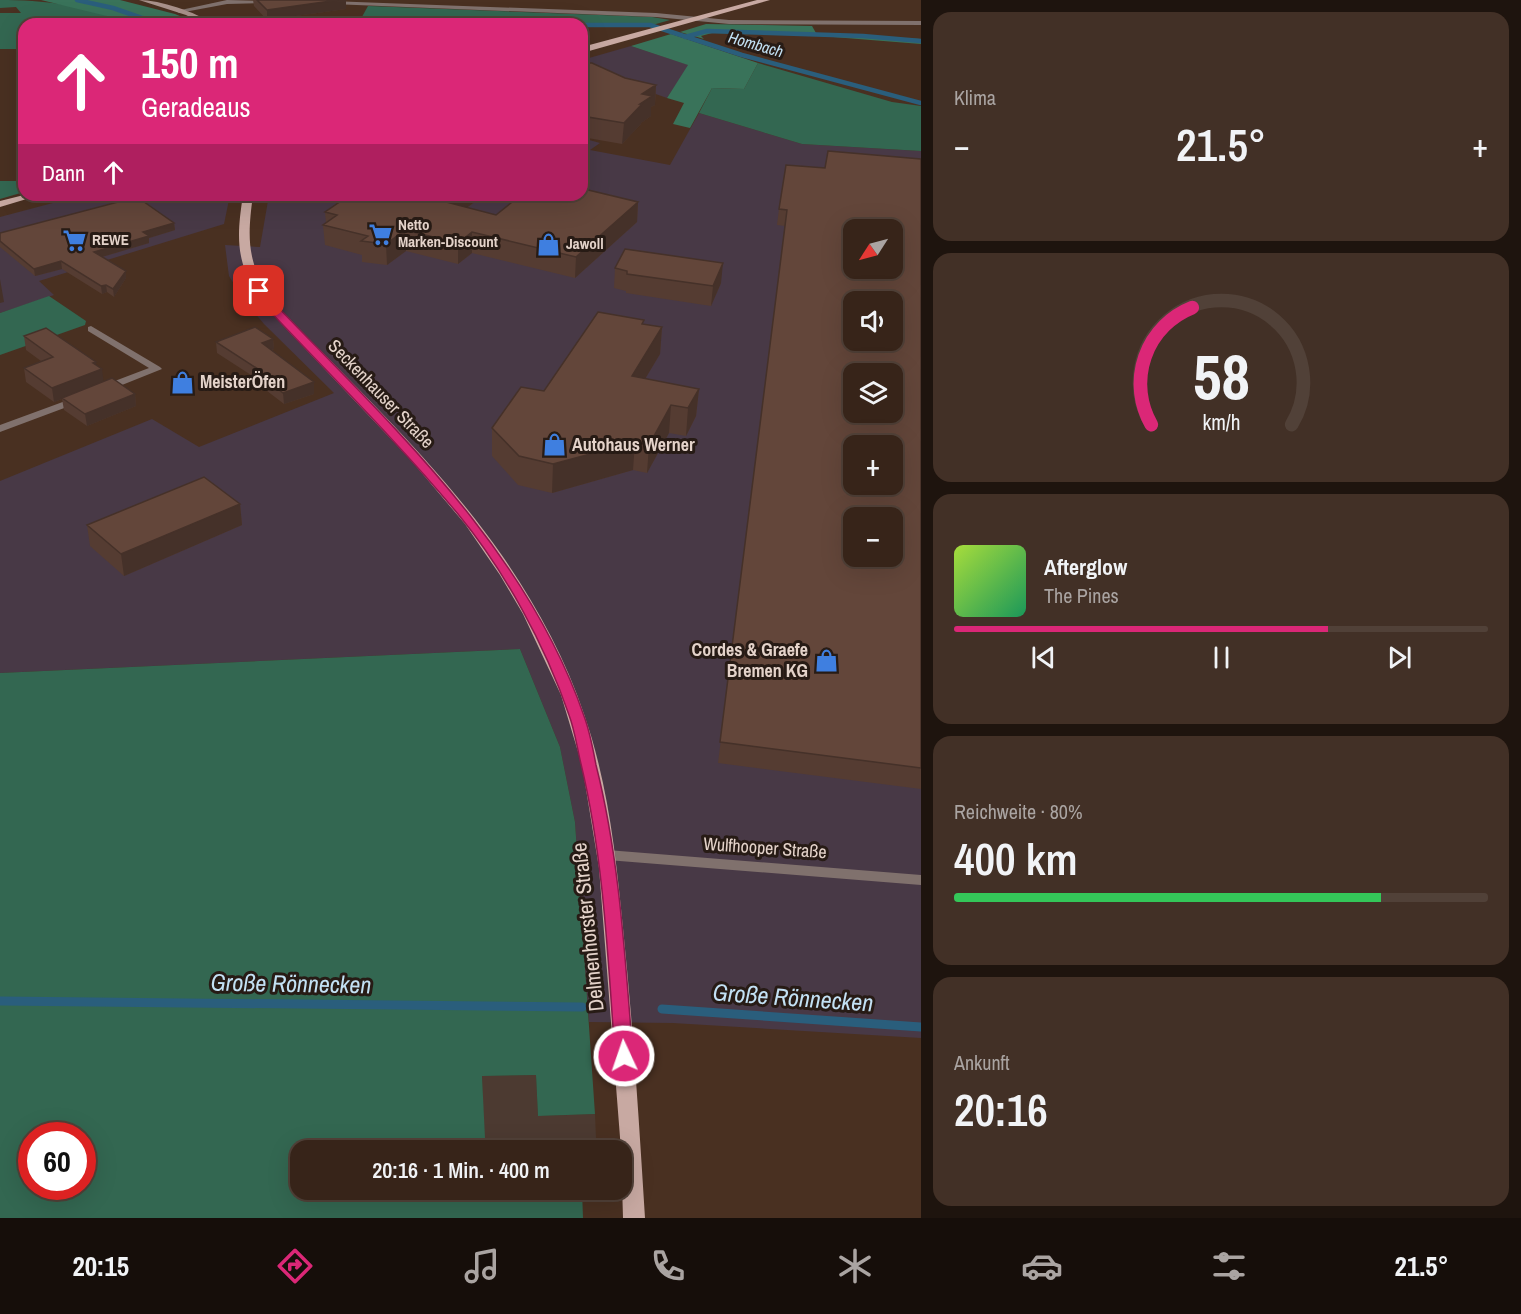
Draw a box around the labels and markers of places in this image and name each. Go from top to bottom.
place label: Netto Marken-Discount [398,214,498,252]
supermarket icon: Netto Marken-Discount [367,221,393,247]
supermarket icon: REWE [61,227,87,253]
place label: REWE [92,229,129,250]
shop icon: Jawoll [535,231,561,257]
place label: Jawoll [566,233,604,254]
pin [233,265,284,316]
shop icon: MeisterÖfen [169,369,195,395]
place label: MeisterÖfen [200,369,285,394]
shop icon: Autohaus Werner [541,432,567,458]
place label: Autohaus Werner [572,432,695,457]
place label: Cordes & Graefe Bremen KG [692,637,808,683]
shop icon: Cordes & Graefe Bremen KG [813,647,839,673]

